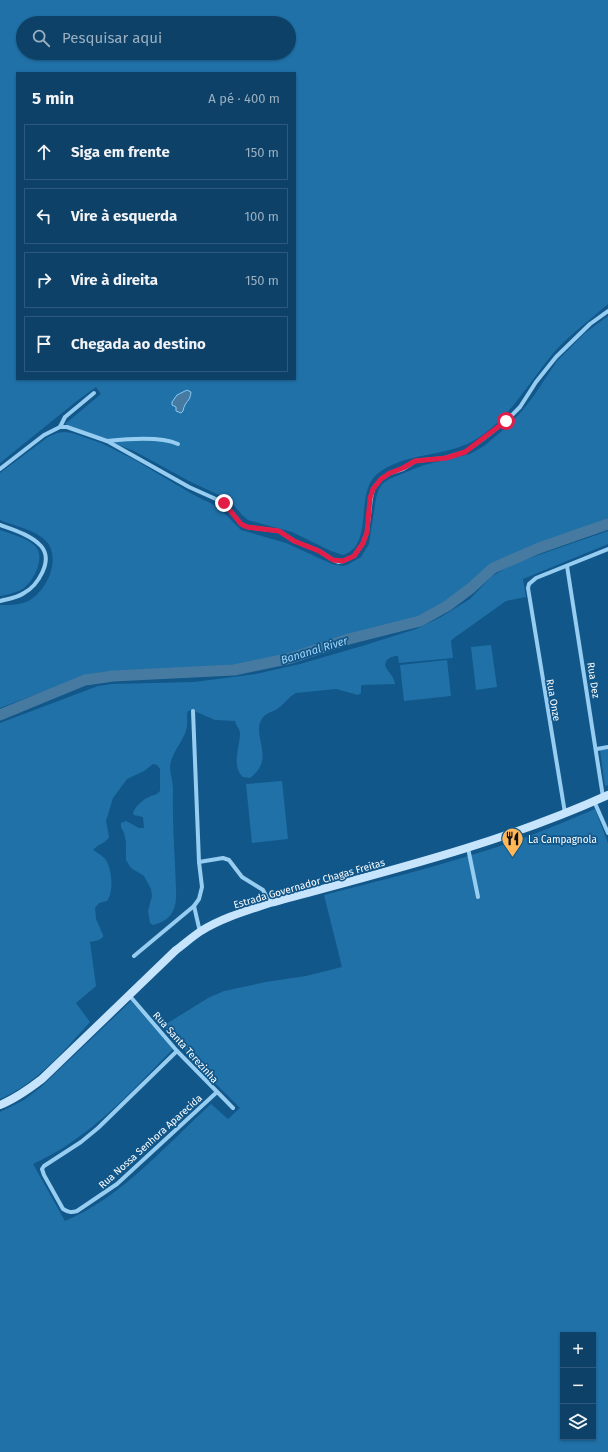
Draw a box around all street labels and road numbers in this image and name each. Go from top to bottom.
street label: Rua Dez [584,661,602,700]
street label: Rua Onze [543,678,563,722]
street label: Estrada Governador Chagas Freitas [232,856,387,911]
street label: Rua Santa Terezinha [150,1010,220,1086]
street label: Rua Nossa Senhora Aparecida [97,1092,205,1191]

